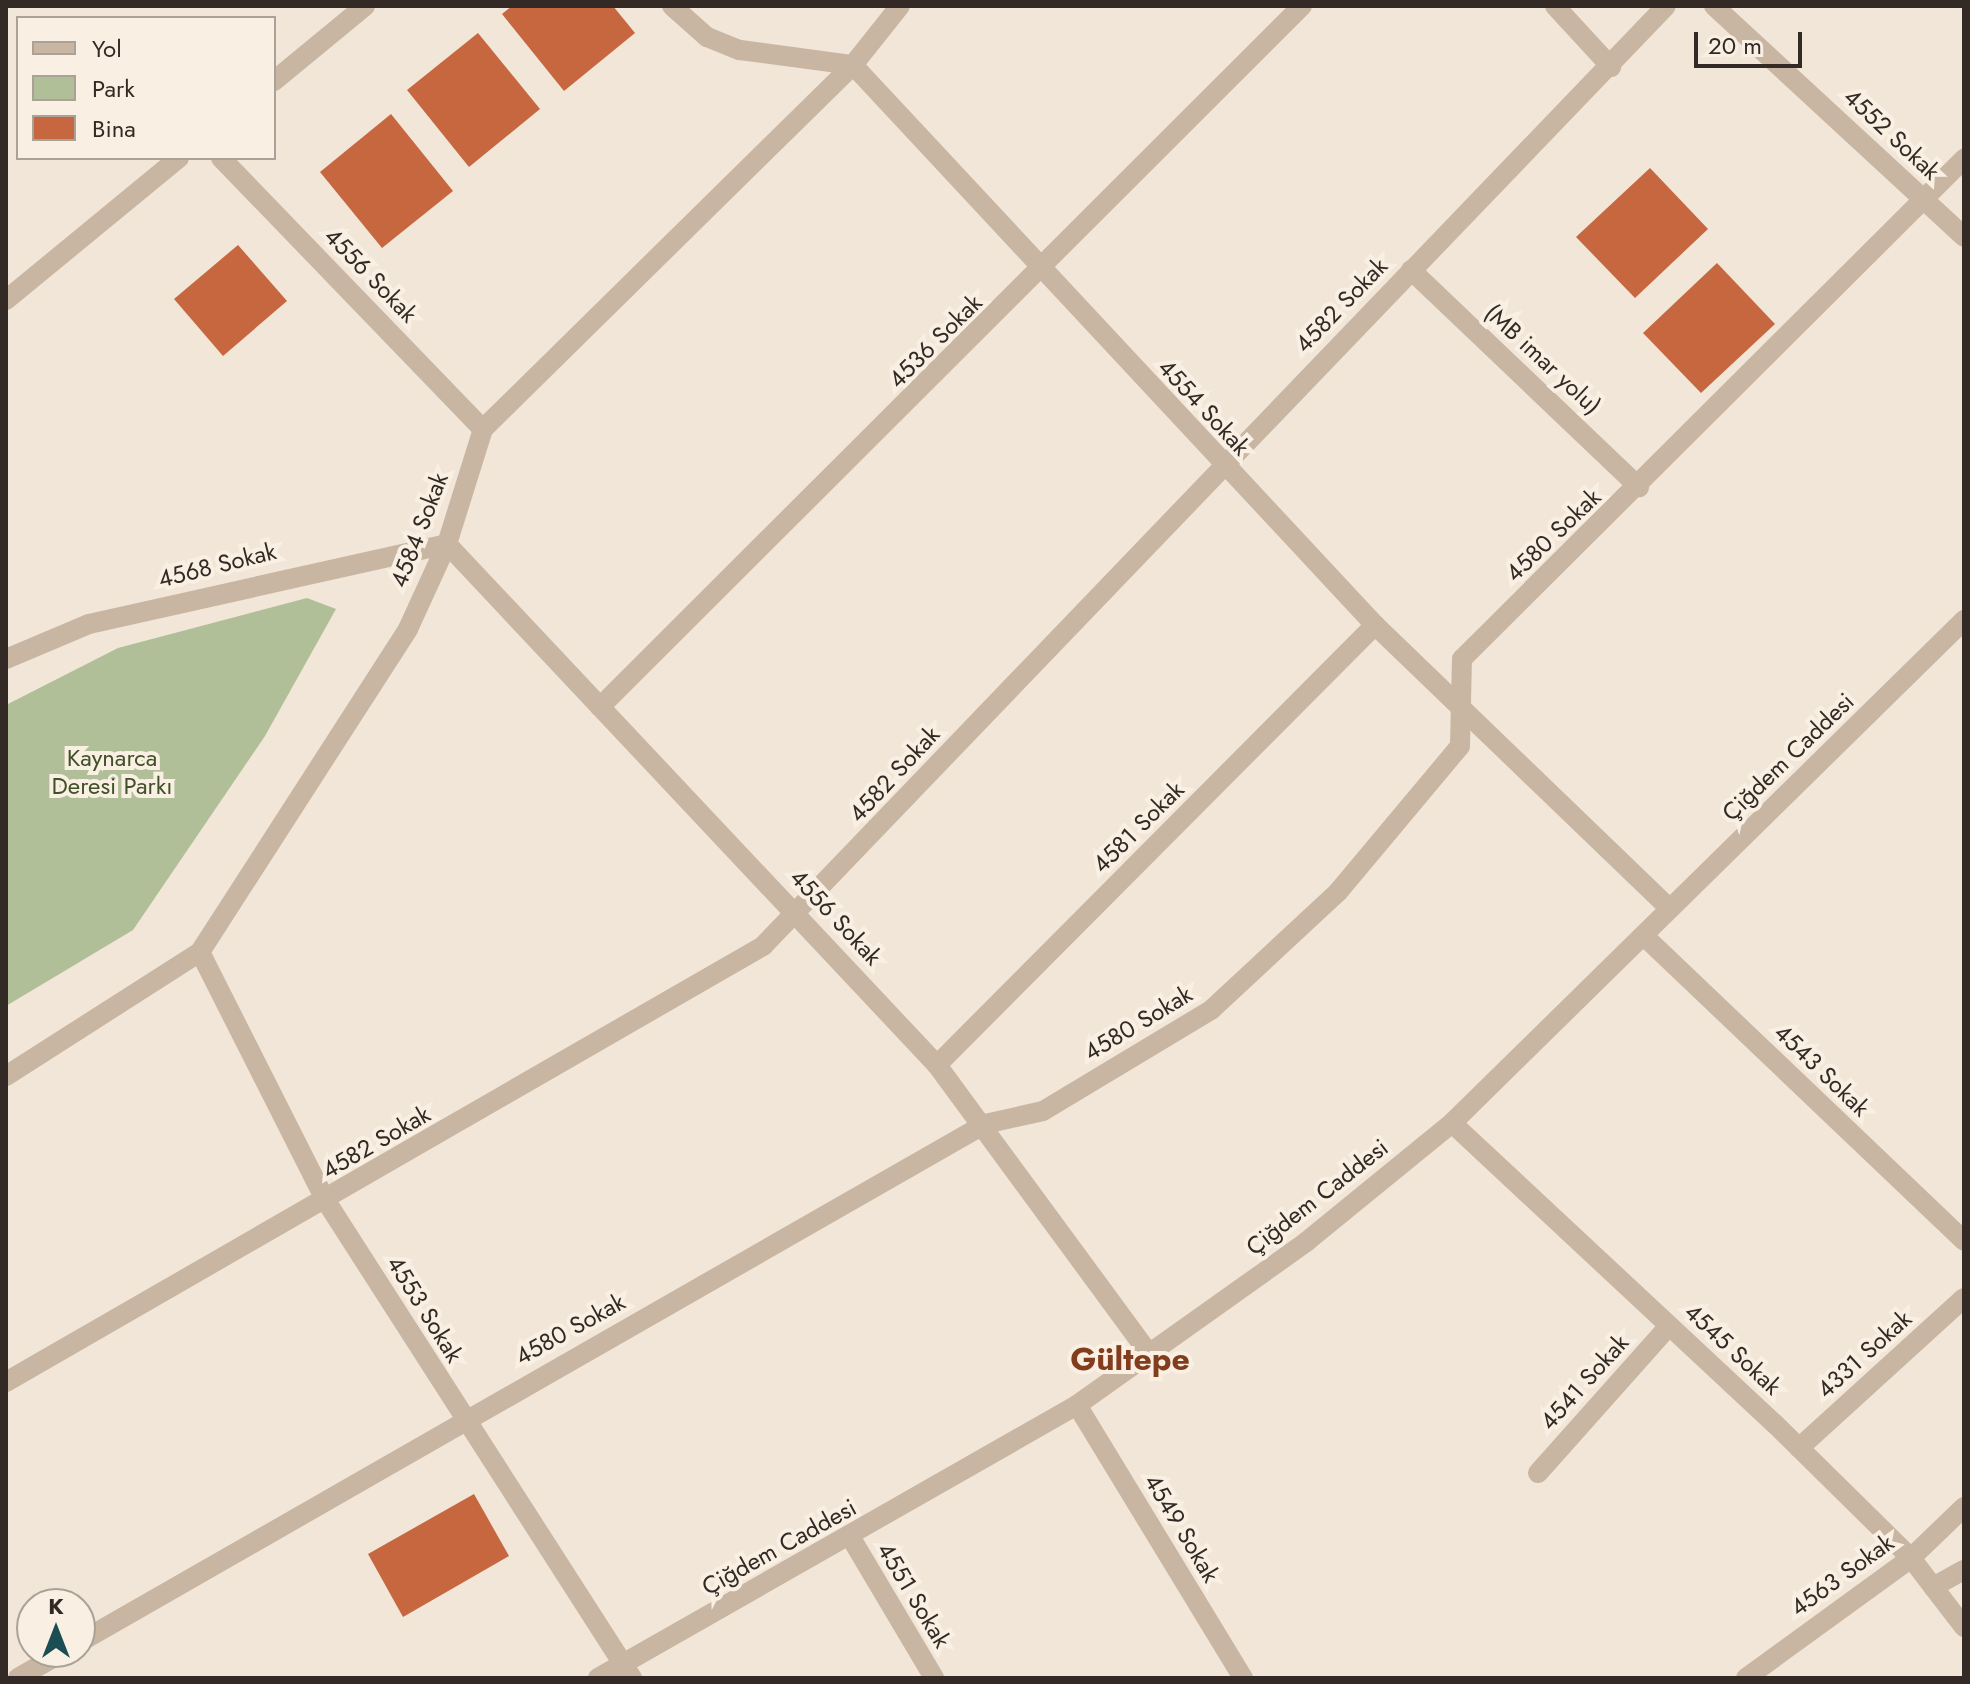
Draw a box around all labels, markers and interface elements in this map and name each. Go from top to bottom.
legend [16,16,276,160]
scale bar [1698,16,1806,66]
text: 20 m [1708,28,1762,63]
text: Yol [92,31,122,66]
text: Park [92,71,135,106]
street label: 4552 Sokak [1838,82,1946,186]
text: Bina [92,111,136,146]
street label: 4556 Sokak [319,221,423,329]
street label: 4582 Sokak [1289,252,1393,358]
street label: 4536 Sokak [882,288,988,394]
street label: (MB imar yolu) [1479,298,1607,420]
street label: 4554 Sokak [1152,353,1256,461]
street label: 4584 Sokak [384,468,454,592]
street label: 4580 Sokak [1499,483,1607,587]
street label: 4568 Sokak [155,536,279,594]
street label: Çiğdem Caddesi [1716,687,1860,827]
street label: 4582 Sokak [842,720,946,828]
park label: Kaynarca Deresi Parkı [51,744,173,800]
street label: 4581 Sokak [1086,775,1190,879]
street label: 4556 Sokak [784,863,888,971]
street label: 4580 Sokak [1079,979,1197,1067]
street label: 4543 Sokak [1769,1018,1875,1122]
street label: 4582 Sokak [317,1099,435,1185]
street label: Çiğdem Caddesi [1240,1133,1394,1261]
street label: 4553 Sokak [381,1250,469,1368]
street label: 4580 Sokak [510,1287,630,1371]
street label: 4545 Sokak [1679,1297,1787,1401]
street label: 4331 Sokak [1811,1304,1917,1404]
street label: 4541 Sokak [1534,1328,1634,1436]
district label: Gültepe [1070,1340,1190,1378]
street label: 4549 Sokak [1138,1469,1226,1587]
street label: Çiğdem Caddesi [697,1493,861,1601]
street label: 4563 Sokak [1785,1528,1899,1622]
street label: 4551 Sokak [871,1537,957,1653]
north arrow [16,1588,96,1668]
text: K [48,1590,64,1622]

